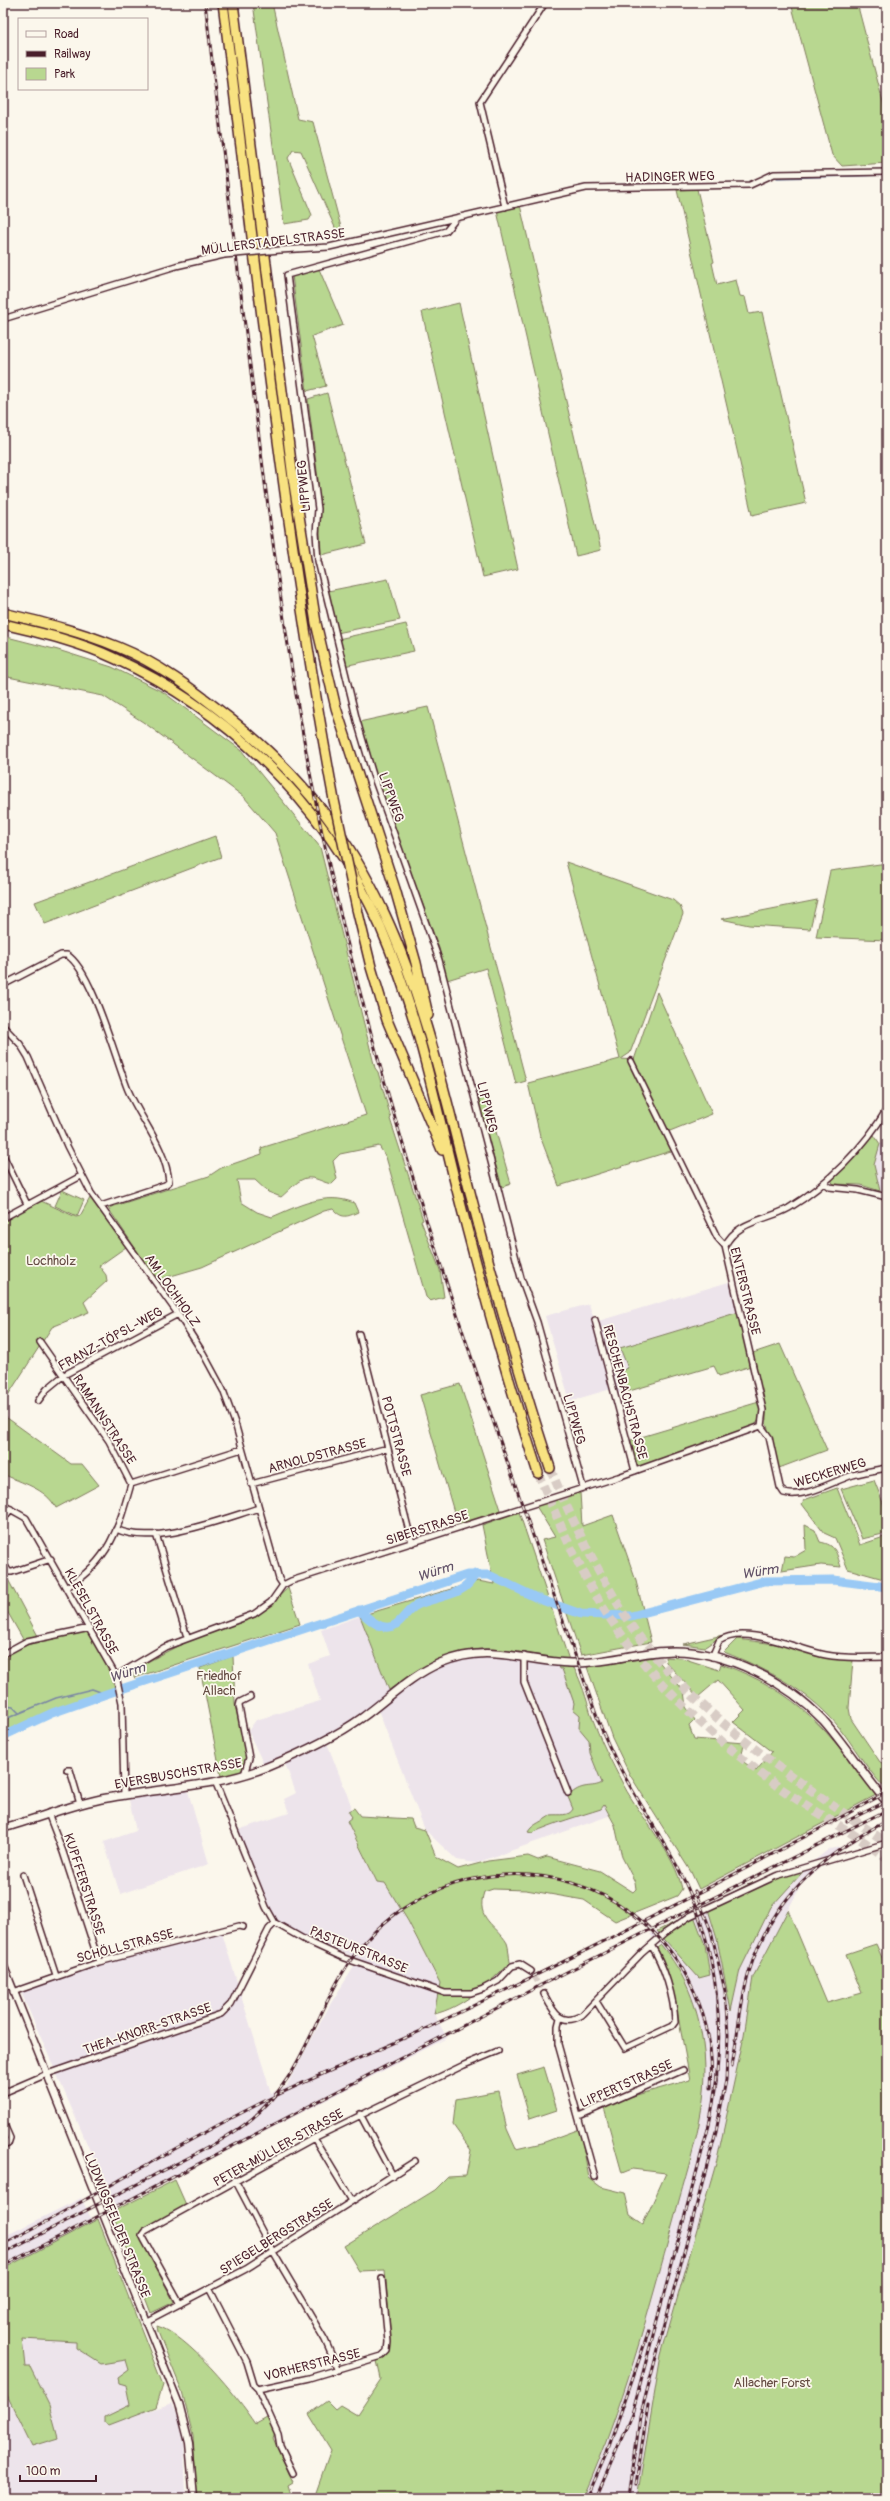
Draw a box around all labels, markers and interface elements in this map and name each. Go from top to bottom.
legend [18,18,148,90]
text: Road [54,27,79,42]
text: Railway [54,47,90,62]
text: Park [54,67,75,82]
street label: HADINGER WEG [625,168,715,186]
street label: MÜLLERSTADELSTRASSE [200,225,346,259]
street label: LIPPWEG [294,459,314,512]
street label: LIPPWEG [375,770,407,824]
street label: LIPPWEG [473,1080,501,1134]
street label: ENTERSTRASSE [726,1246,764,1337]
street label: AM LOCHHOLZ [141,1251,203,1330]
park label: Lochholz [26,1253,76,1269]
street label: FRANZ-TÖPSL-WEG [55,1303,166,1374]
street label: RESCHENBACHSTRASSE [599,1323,651,1462]
street label: RAMANNSTRASSE [69,1372,139,1468]
street label: LIPPWEG [559,1392,589,1446]
street label: POTTSTRASSE [378,1394,415,1478]
street label: ARNOLDSTRASSE [266,1435,368,1477]
street label: WECKERWEG [792,1454,868,1491]
street label: SIBERSTRASSE [384,1507,471,1549]
water label: Würm [415,1557,457,1585]
water label: Würm [741,1560,781,1583]
street label: KLESELSTRASSE [61,1566,122,1658]
water label: Würm [107,1658,149,1686]
park label: Friedhof Allach [196,1668,243,1699]
street label: EVERSBUSCHSTRASSE [113,1755,243,1793]
street label: KUPFFERSTRASSE [60,1831,108,1938]
street label: PASTEURSTRASSE [307,1923,410,1977]
street label: SCHÖLLSTRASSE [75,1925,176,1967]
street label: THEA-KNORR-STRASSE [81,1999,214,2058]
street label: LIPPERTSTRASSE [578,2056,675,2111]
street label: PETER-MÜLLER-STRASSE [211,2105,347,2190]
street label: LUDWIGSFELDER STRASSE [81,2151,154,2300]
street label: SPIEGELBERGSTRASSE [217,2195,336,2278]
street label: VORHERSTRASSE [262,2345,362,2385]
park label: Allacher Forst [733,2375,811,2391]
scale bar [20,2457,96,2483]
text: 100 m [26,2464,61,2479]

